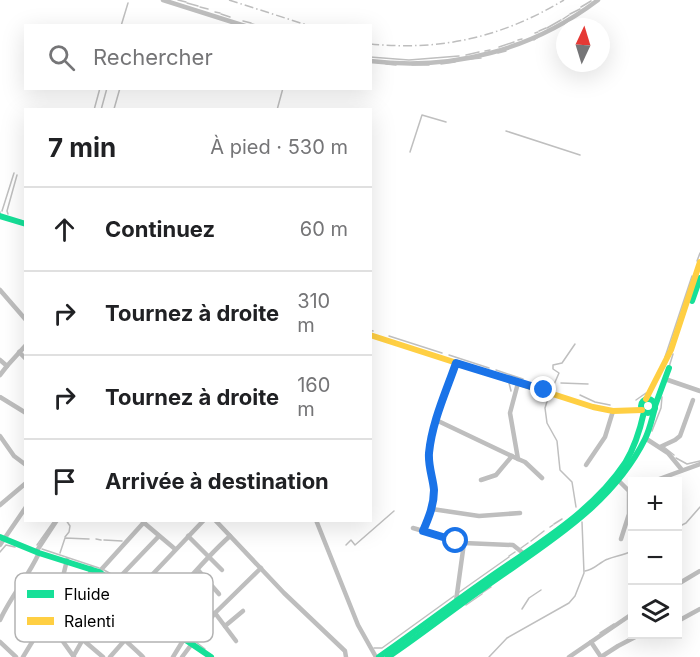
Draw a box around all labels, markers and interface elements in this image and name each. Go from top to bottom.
north arrow [556,18,610,72]
search box [24,24,372,90]
icon: search [45,41,78,74]
text: Rechercher [93,44,213,70]
text: 7 min [48,132,116,163]
text: À pied · 530 m [210,135,348,159]
icon: ahead [48,213,81,246]
text: Continuez [105,216,215,242]
text: 60 m [300,217,348,241]
text: 310 m [297,289,330,337]
icon: right [48,297,81,330]
text: Tournez à droite [105,300,279,326]
text: 160 m [297,373,330,421]
route end [530,376,556,402]
icon: right [48,381,81,414]
text: Tournez à droite [105,384,279,410]
icon: arrive [48,465,81,498]
text: Arrivée à destination [105,468,329,494]
map controls [628,477,682,639]
button: + [628,477,682,531]
route start [442,527,468,553]
button: − [628,531,682,585]
legend [15,573,213,642]
text: Fluide [64,584,110,604]
button: layers [628,585,682,639]
text: Ralenti [64,611,115,631]

